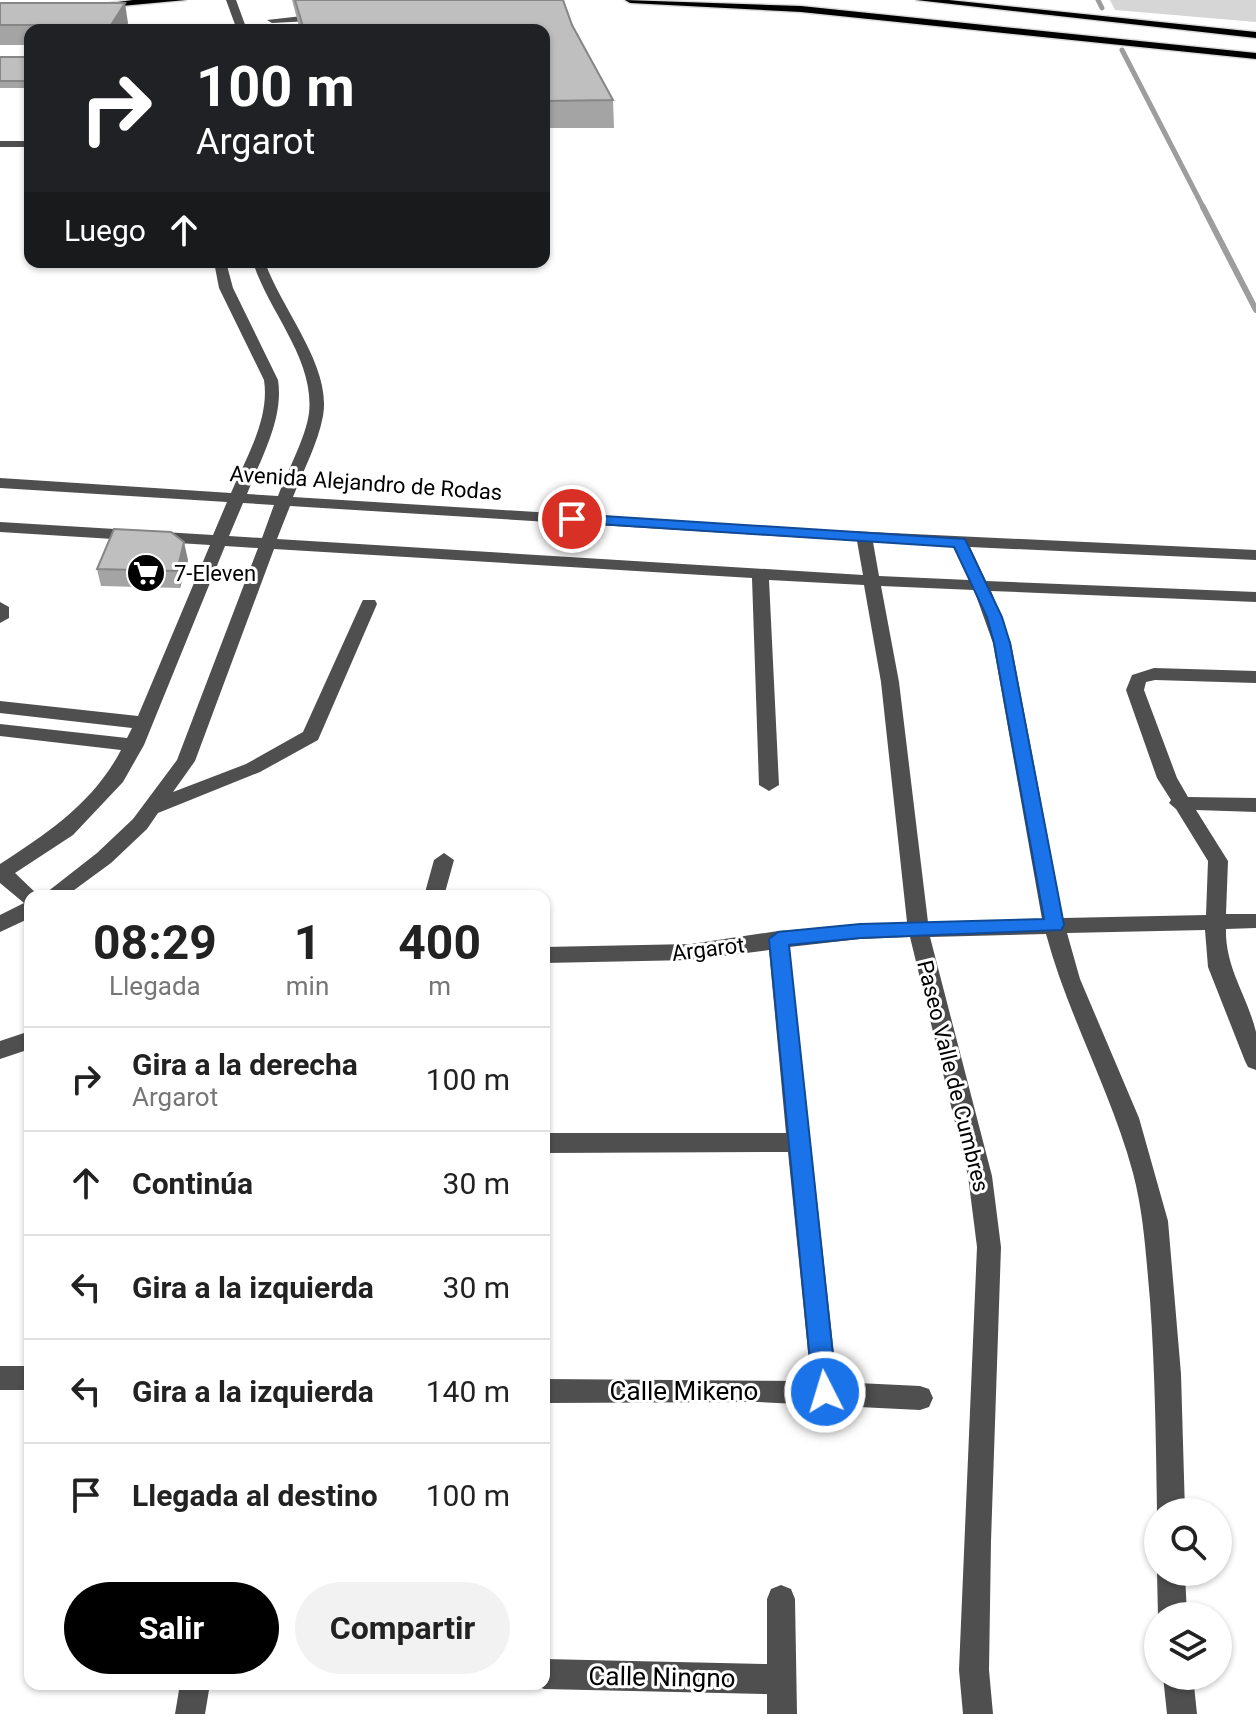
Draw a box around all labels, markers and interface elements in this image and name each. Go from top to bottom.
text: 100 m [196,54,355,120]
icon: right [64,56,168,160]
text: Argarot [196,121,315,163]
icon: ahead [162,208,206,252]
text: Luego [64,213,146,248]
street label: Avenida Alejandro de Rodas [229,461,503,505]
pin [538,485,606,553]
icon: arrive [550,497,594,541]
supermarket icon: 7-Eleven [125,552,167,594]
place label: 7-Eleven [174,561,256,586]
text: 08:29 [93,914,217,971]
text: 1 [294,914,321,971]
text: 400 [398,914,481,971]
street label: Argarot [670,932,746,966]
street label: Paseo Valle de Cumbres [912,958,994,1194]
text: Llegada [109,971,201,1001]
text: min [286,971,329,1001]
text: m [428,971,451,1001]
text: Gira a la derecha [132,1047,358,1082]
icon: right [64,1057,108,1101]
text: 100 m [426,1062,510,1097]
text: Argarot [132,1082,218,1112]
icon: ahead [64,1161,108,1205]
text: Continúa [132,1166,253,1201]
text: 30 m [443,1166,510,1201]
icon: left [64,1265,108,1309]
text: Gira a la izquierda [132,1270,374,1305]
text: 30 m [443,1270,510,1305]
position arrow [783,1350,867,1434]
icon: left [64,1369,108,1413]
text: Gira a la izquierda [132,1374,374,1409]
text: 140 m [426,1374,510,1409]
street label: Calle Mikeno [610,1376,758,1406]
icon: arrive [64,1473,108,1517]
text: Llegada al destino [132,1478,378,1513]
text: 100 m [426,1478,510,1513]
map controls [1144,1498,1232,1690]
button: search [1144,1498,1232,1586]
button: Salir [64,1582,279,1674]
button: Compartir [295,1582,510,1674]
button: layers [1144,1602,1232,1690]
street label: Calle Ningno [588,1661,736,1693]

